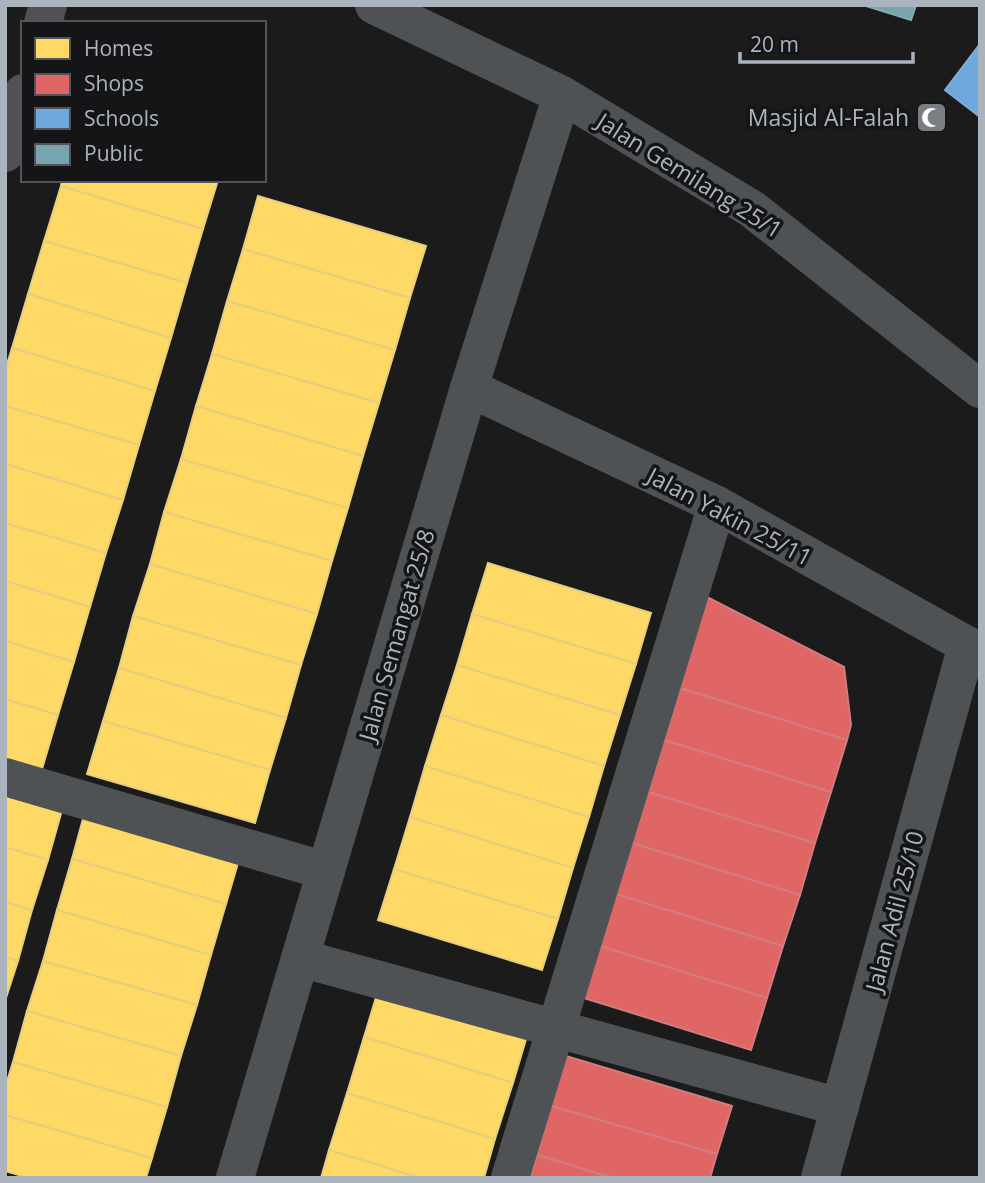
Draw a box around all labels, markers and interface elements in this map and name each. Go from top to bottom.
legend [21,21,266,182]
scale bar [740,21,913,65]
text: 20 m [750,30,799,58]
text: Homes [84,34,153,62]
text: Shops [84,69,144,97]
mosque icon: Masjid Al-Falah [915,100,949,134]
place label: Masjid Al-Falah [748,101,909,133]
text: Schools [84,104,159,132]
street label: Jalan Gemilang 25/1 [589,104,789,245]
text: Public [84,139,143,167]
street label: Jalan Yakin 25/11 [640,458,818,573]
street label: Jalan Semangat 25/8 [350,525,442,746]
street label: Jalan Adil 25/10 [857,827,931,997]

